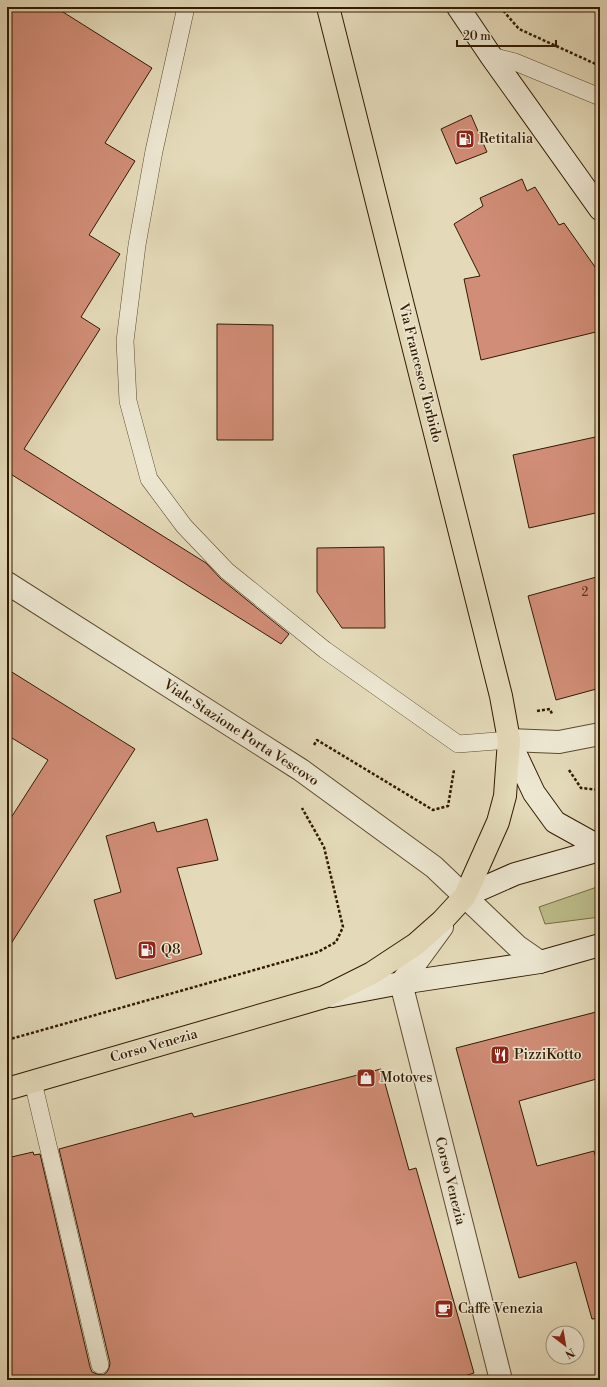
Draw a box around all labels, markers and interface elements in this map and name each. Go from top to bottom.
scale bar [457,22,556,48]
text: 20 m [463,29,491,44]
fuel station icon: Retitalia [454,128,476,150]
place label: Retitalia [479,130,534,148]
street label: Via Francesco Torbido [394,300,446,445]
house number: 2 [582,585,589,600]
street label: Viale Stazione Porta Vescovo [159,675,322,790]
fuel station icon: Q8 [136,939,158,961]
place label: Q8 [161,941,181,959]
street label: Corso Venezia [108,1025,201,1067]
restaurant icon: PizziKotto [489,1044,511,1066]
place label: PizziKotto [514,1046,582,1064]
shop icon: Motoves [355,1067,377,1089]
place label: Motoves [380,1069,432,1087]
street label: Corso Venezia [430,1135,470,1228]
cafe icon: Caffè Venezia [433,1298,455,1320]
place label: Caffè Venezia [458,1300,544,1318]
north arrow [545,1325,585,1365]
text: N [562,1344,577,1361]

